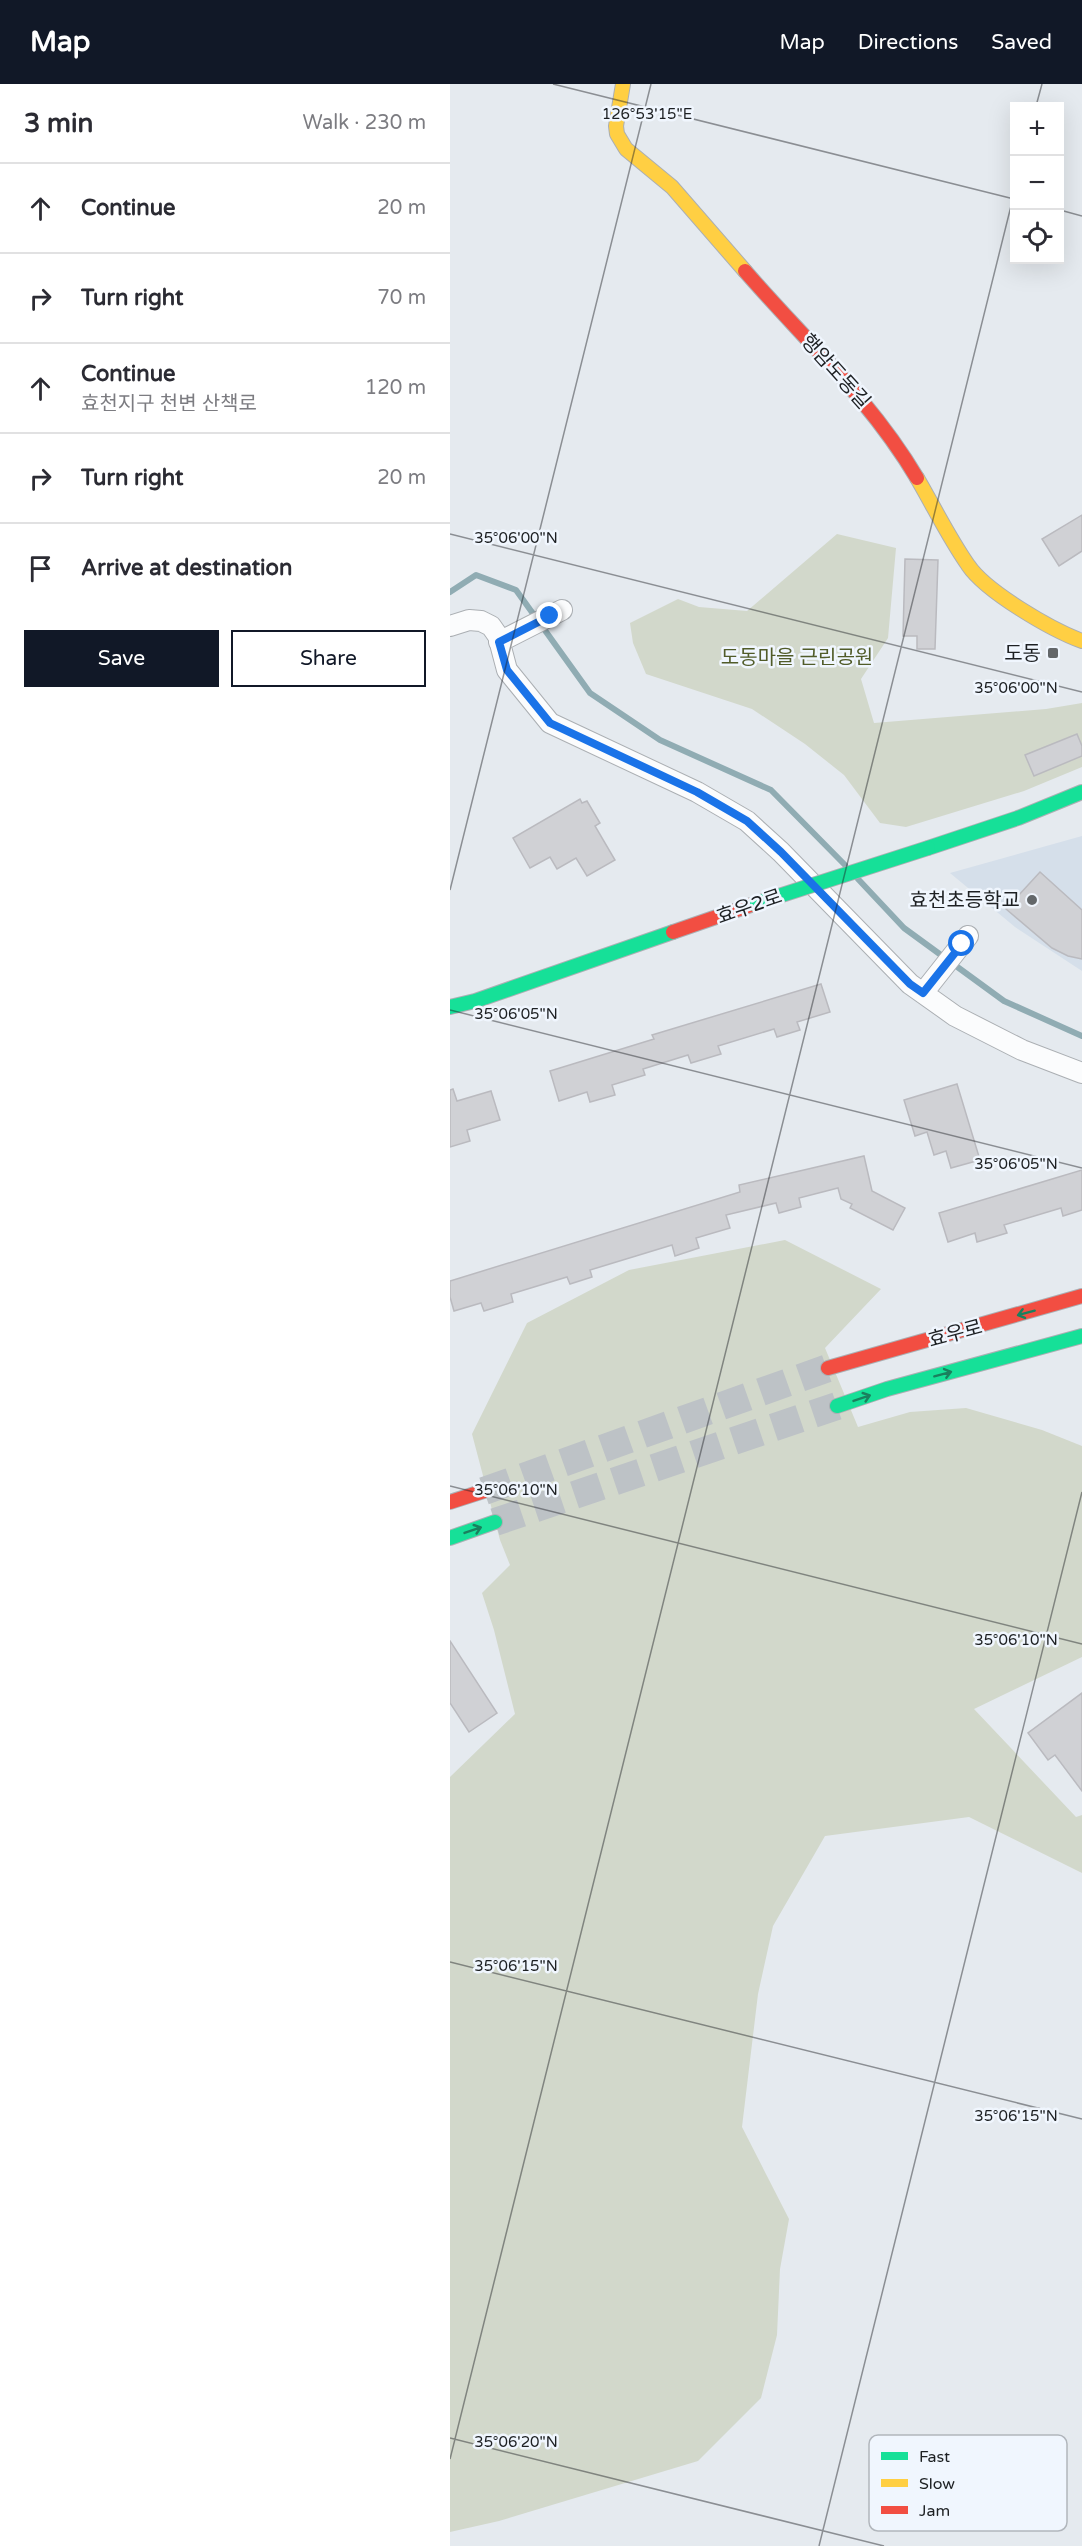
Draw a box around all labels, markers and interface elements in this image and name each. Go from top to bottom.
text: Map [30,25,90,59]
text: Map [779,30,825,55]
text: Directions [858,30,958,55]
text: Saved [991,30,1052,55]
map controls [1010,102,1064,264]
button: + [1010,102,1064,156]
text: 126°53'15"E [602,105,692,123]
text: 3 min [24,108,93,139]
text: Walk · 230 m [303,111,426,135]
button: − [1010,156,1064,210]
icon: ahead [24,192,57,225]
text: Continue [81,195,176,221]
text: 20 m [377,196,426,220]
button: locate [1010,210,1064,264]
icon: right [24,282,57,315]
text: Turn right [81,285,183,311]
text: 70 m [377,286,426,310]
street label: 행암도동길 [796,329,875,414]
text: Continue [81,361,176,387]
icon: ahead [24,372,57,405]
text: 120 m [365,376,426,400]
text: 효천지구 천변 산책로 [81,392,257,416]
icon: right [24,462,57,495]
text: Turn right [81,465,183,491]
text: 20 m [377,466,426,490]
text: 35°06'00"N [474,529,558,547]
icon: arrive [24,552,57,585]
text: Arrive at destination [81,555,292,581]
route end [536,602,562,628]
button: Save [24,630,219,687]
button: Share [231,630,426,687]
place label: 도동 [1004,642,1041,666]
park label: 도동마을 근린공원 [721,646,873,670]
marker: 도동 [1046,646,1060,660]
text: 35°06'00"N [974,679,1058,697]
street label: 효우2로 [713,885,785,929]
place label: 효천초등학교 [910,889,1020,913]
marker: 효천초등학교 [1025,893,1039,907]
route start [948,930,974,956]
text: 35°06'05"N [474,1005,558,1023]
text: 35°06'05"N [974,1155,1058,1173]
one-way arrow [1017,1308,1036,1320]
street label: 효우로 [925,1315,985,1353]
one-way arrow [933,1368,952,1379]
one-way arrow [852,1392,871,1403]
text: 35°06'10"N [474,1481,558,1499]
one-way arrow [463,1524,482,1535]
text: 35°06'10"N [974,1631,1058,1649]
text: 35°06'15"N [474,1957,558,1975]
text: 35°06'15"N [974,2107,1058,2125]
text: 35°06'20"N [474,2433,558,2451]
legend [869,2435,1067,2531]
text: Fast [919,2447,950,2467]
text: Slow [919,2474,955,2494]
text: Jam [919,2501,950,2521]

